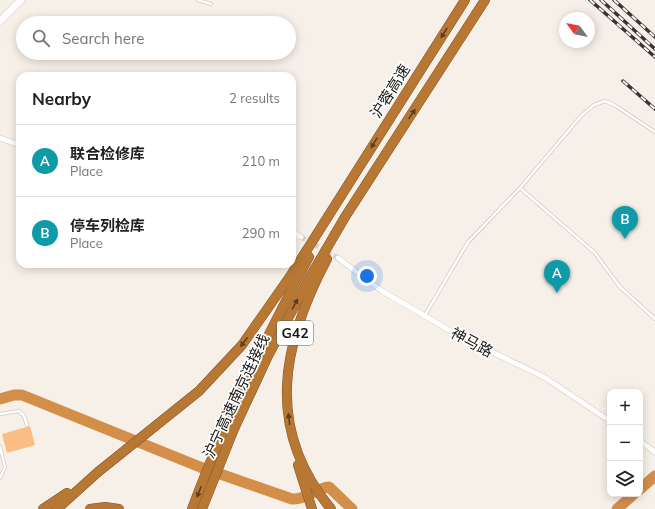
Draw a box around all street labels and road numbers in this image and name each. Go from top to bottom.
street label: 沪蓉高速 [366,61,414,121]
road number: G42 [277,321,313,345]
street label: 神马路 [448,323,496,361]
street label: 沪宁高速南京连接线 [199,331,273,461]

